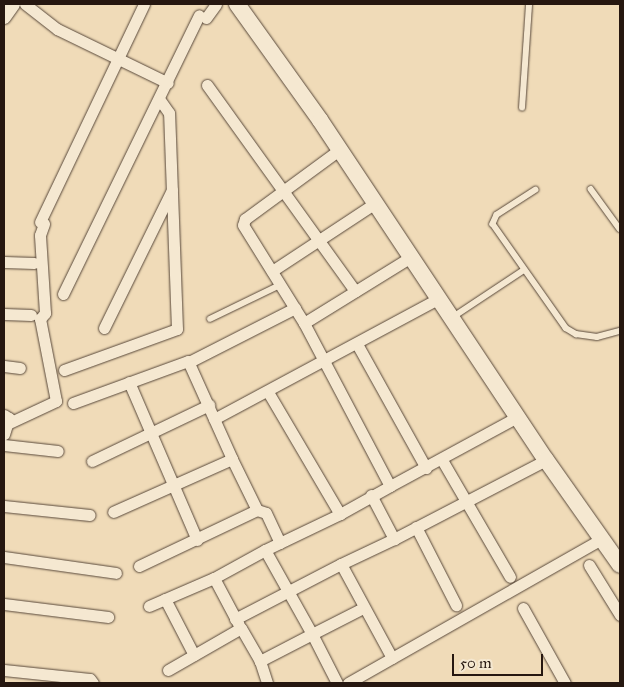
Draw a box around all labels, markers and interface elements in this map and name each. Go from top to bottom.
scale bar [454,644,545,676]
text: 50 m [460,654,492,672]

